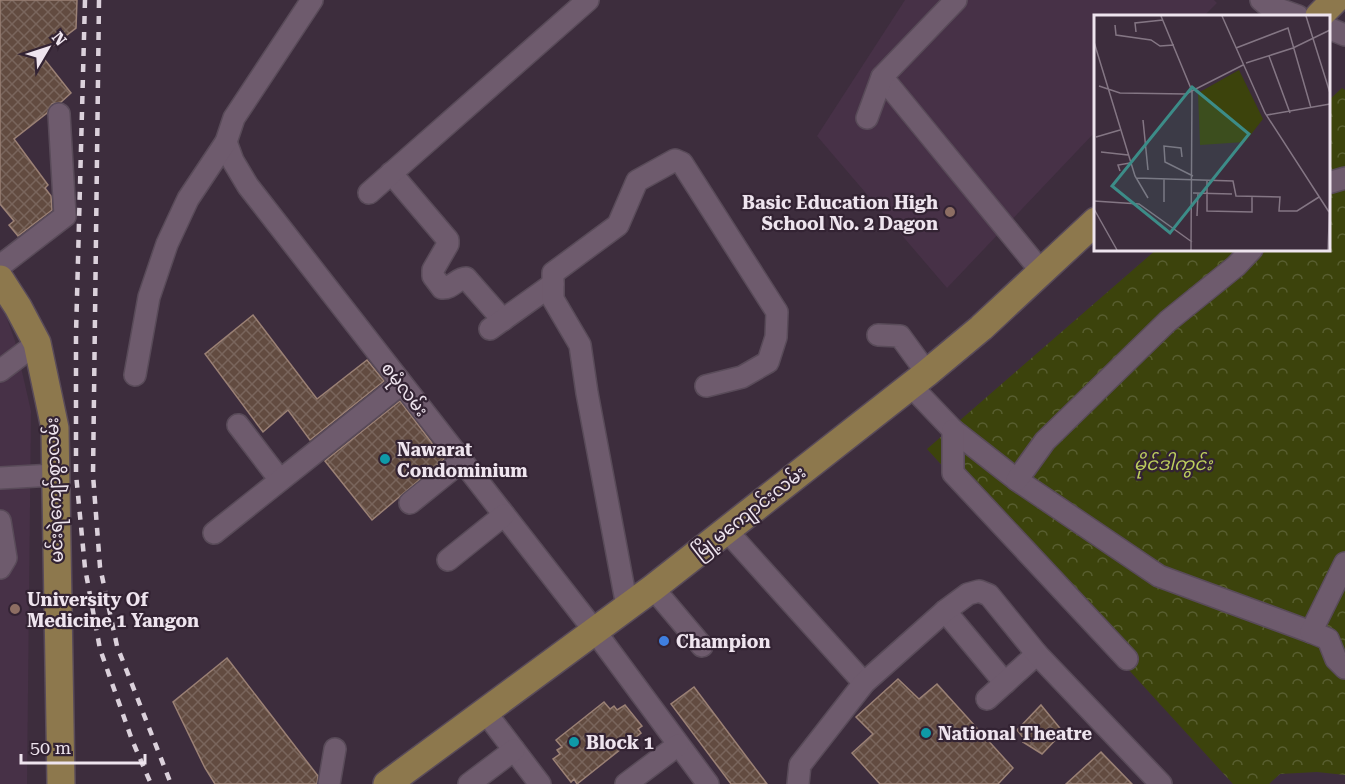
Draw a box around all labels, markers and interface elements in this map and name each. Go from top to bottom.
inset map [1094,15,1330,250]
north arrow [18,18,78,78]
text: N [48,28,71,50]
place label: Basic Education High School No. 2 Dagon [742,192,938,234]
marker: Basic Education High School No. 2 Dagon [943,205,957,219]
street label: စမုံလမ်း [373,356,434,423]
street label: မင်းရဲကျော်စွာလမ်း [39,417,72,563]
place label: Nawarat Condominium [397,439,528,481]
park label: မိုင်ဒါကွင်း [1134,451,1214,479]
marker: Nawarat Condominium [378,452,392,466]
street label: မြို့မကျောင်းလမ်း [686,459,813,567]
place label: University Of Medicine 1 Yangon [27,589,199,631]
marker: University Of Medicine 1 Yangon [8,602,22,616]
place label: Champion [676,631,771,652]
marker: Champion [657,634,671,648]
place label: National Theatre [938,723,1093,744]
marker: National Theatre [919,726,933,740]
scale bar [21,727,146,765]
place label: Block 1 [586,732,654,753]
marker: Block 1 [567,735,581,749]
text: 50 m [30,737,71,758]

